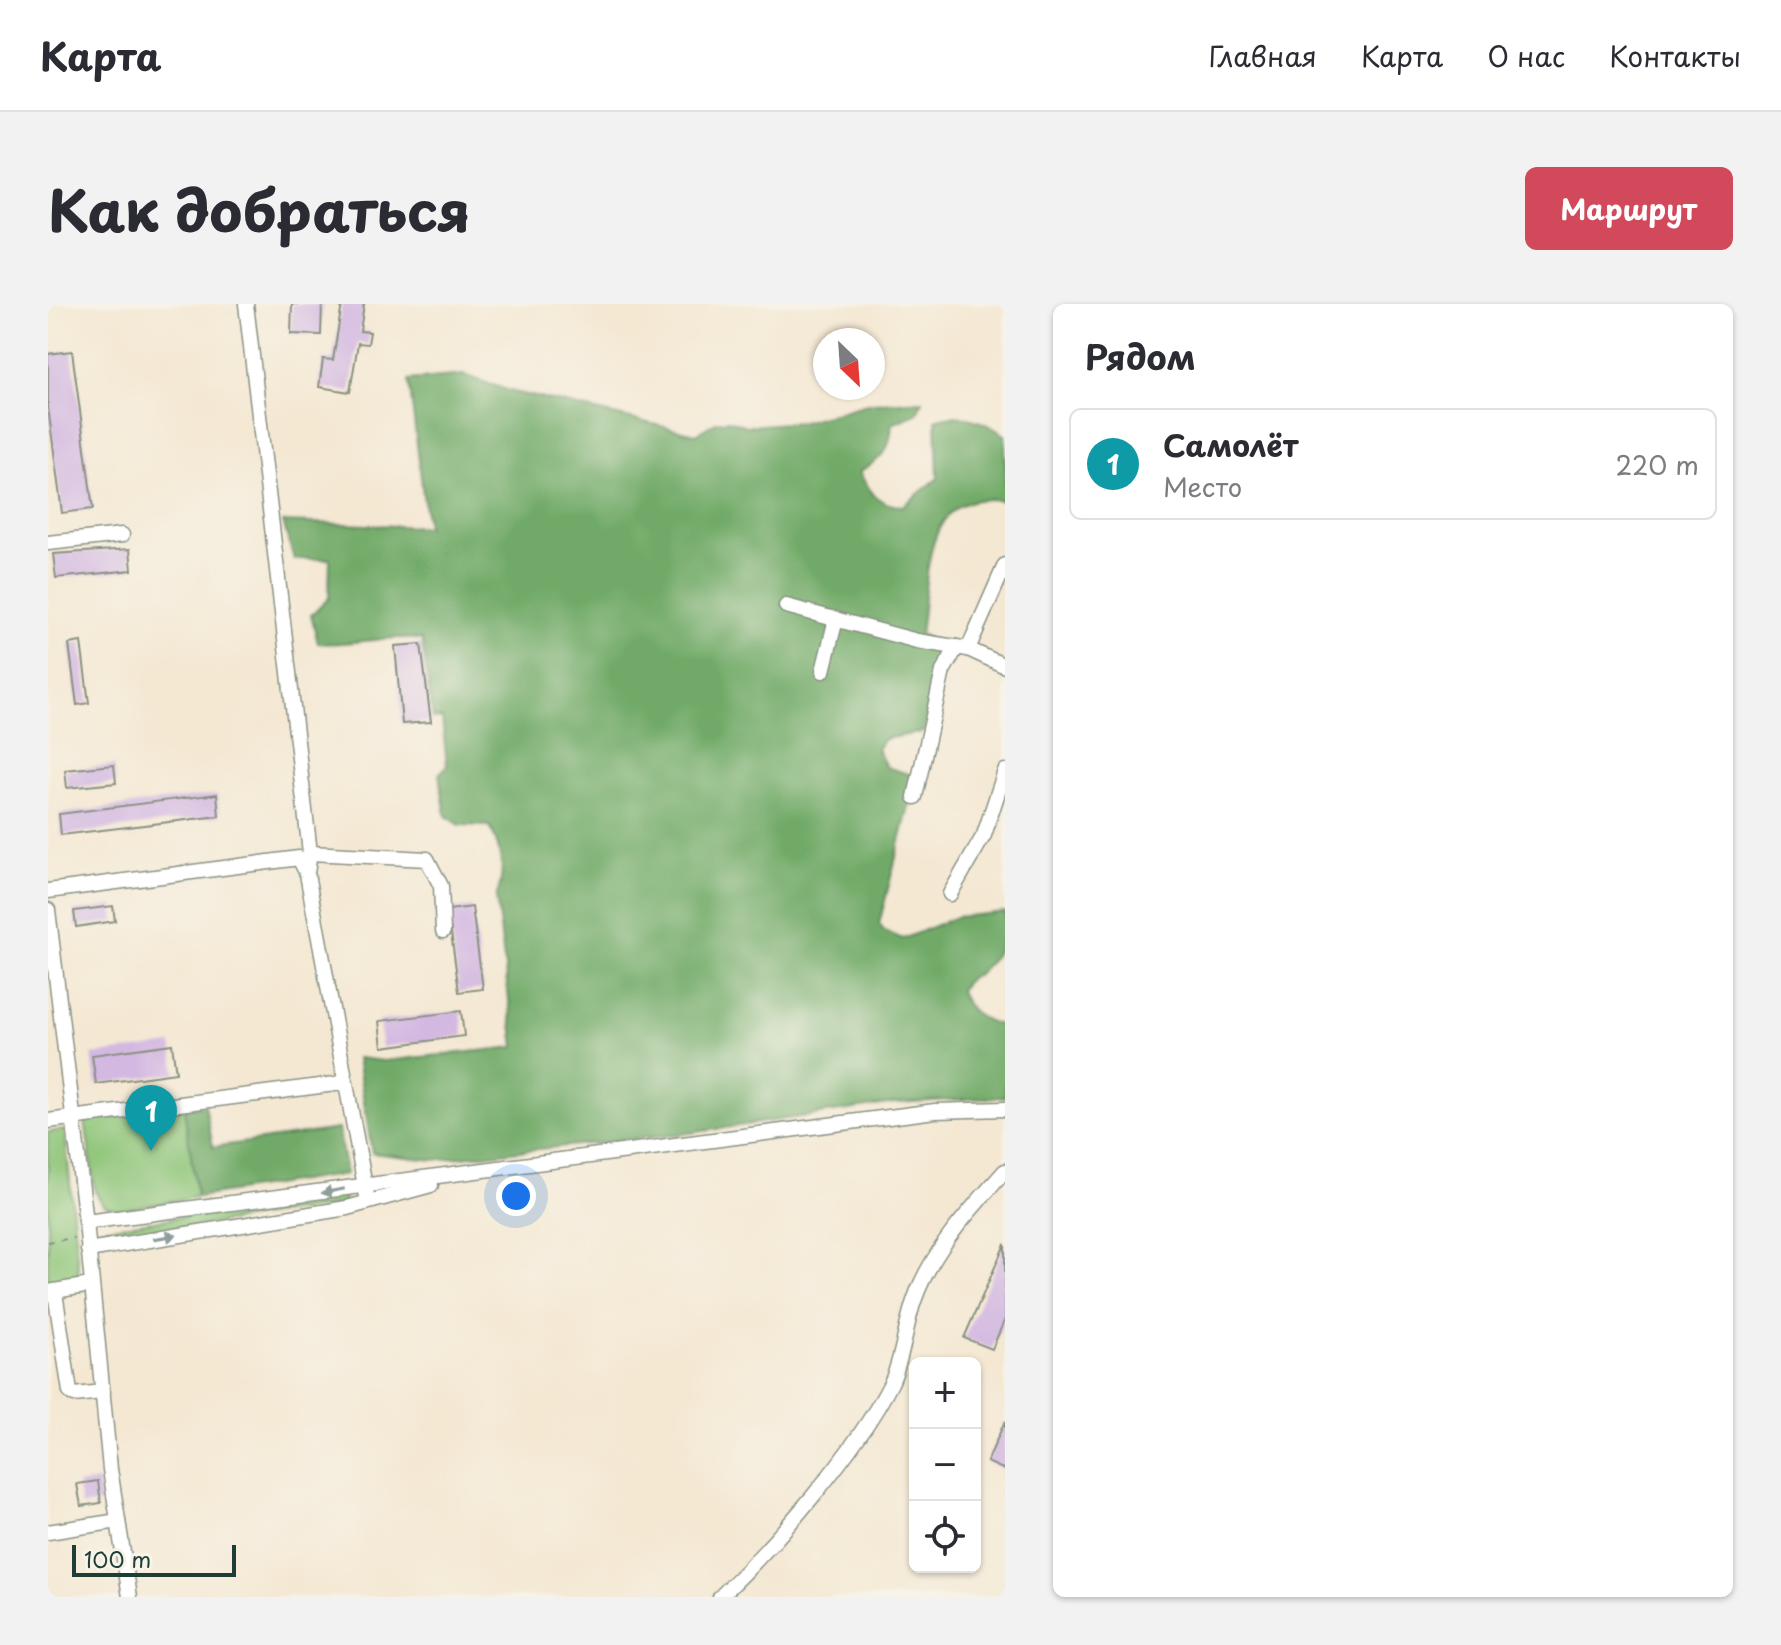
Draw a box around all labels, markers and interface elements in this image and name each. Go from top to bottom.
text: Карта [40,27,162,84]
text: Главная [1209,34,1317,77]
text: Карта [1361,34,1443,77]
text: О нас [1487,34,1565,77]
text: Контакты [1609,34,1741,77]
text: Как добраться [48,166,471,251]
button: Маршрут [1525,167,1733,250]
north arrow [813,328,885,400]
text: Рядом [1085,330,1196,382]
text: Самолёт [1163,422,1298,467]
text: 1 [1107,445,1119,484]
text: 220 m [1615,445,1699,484]
text: Место [1163,467,1242,506]
pin: 1 [125,1085,177,1151]
your location [496,1176,536,1216]
one-way arrow [320,1185,345,1197]
one-way arrow [153,1230,178,1243]
map controls [909,1357,981,1573]
button: + [909,1357,981,1429]
button: − [909,1429,981,1501]
button: locate [909,1501,981,1573]
scale bar [72,1541,236,1577]
text: 100 m [84,1542,151,1575]

